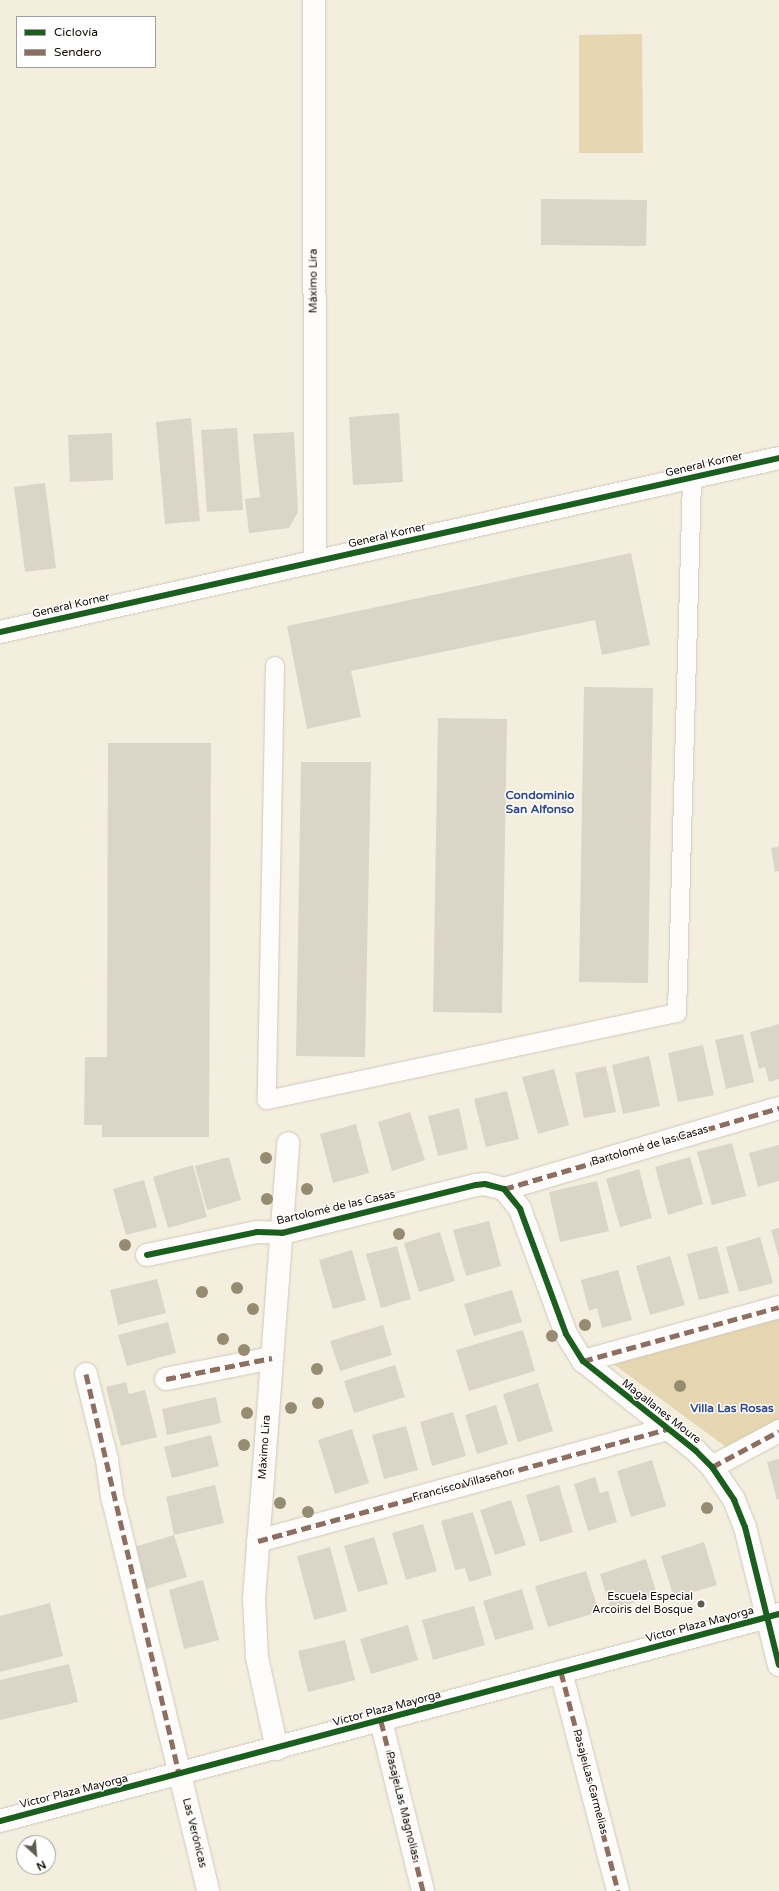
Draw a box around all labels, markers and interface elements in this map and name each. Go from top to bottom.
legend [16,16,156,68]
text: Ciclovía [54,25,98,39]
text: Sendero [54,45,102,59]
street label: Máximo Lira [307,249,321,313]
street label: General Korner [664,450,744,480]
street label: General Korner [347,521,427,551]
street label: General Korner [31,591,111,621]
district label: Condominio San Alfonso [505,789,575,817]
street label: Bartolomé de las Casas [590,1123,710,1169]
street label: Bartolomé de las Casas [276,1188,396,1228]
street label: Magallanes Moure [619,1377,703,1447]
district label: Villa Las Rosas [690,1402,774,1416]
street label: Máximo Lira [256,1414,274,1480]
street label: Francisco Villaseñor [411,1465,515,1505]
place label: Escuela Especial Arcoiris del Bosque [592,1591,693,1617]
marker: Escuela Especial Arcoiris del Bosque [696,1599,706,1609]
street label: Víctor Plaza Mayorga [645,1604,755,1646]
street label: Víctor Plaza Mayorga [332,1688,442,1730]
street label: Pasaje Las Carmelias [570,1728,610,1836]
street label: Pasaje Las Magnolias [382,1750,422,1862]
street label: Víctor Plaza Mayorga [18,1772,130,1812]
street label: Las Verónicas [179,1797,209,1869]
north arrow [16,1835,56,1875]
text: N [34,1858,48,1873]

